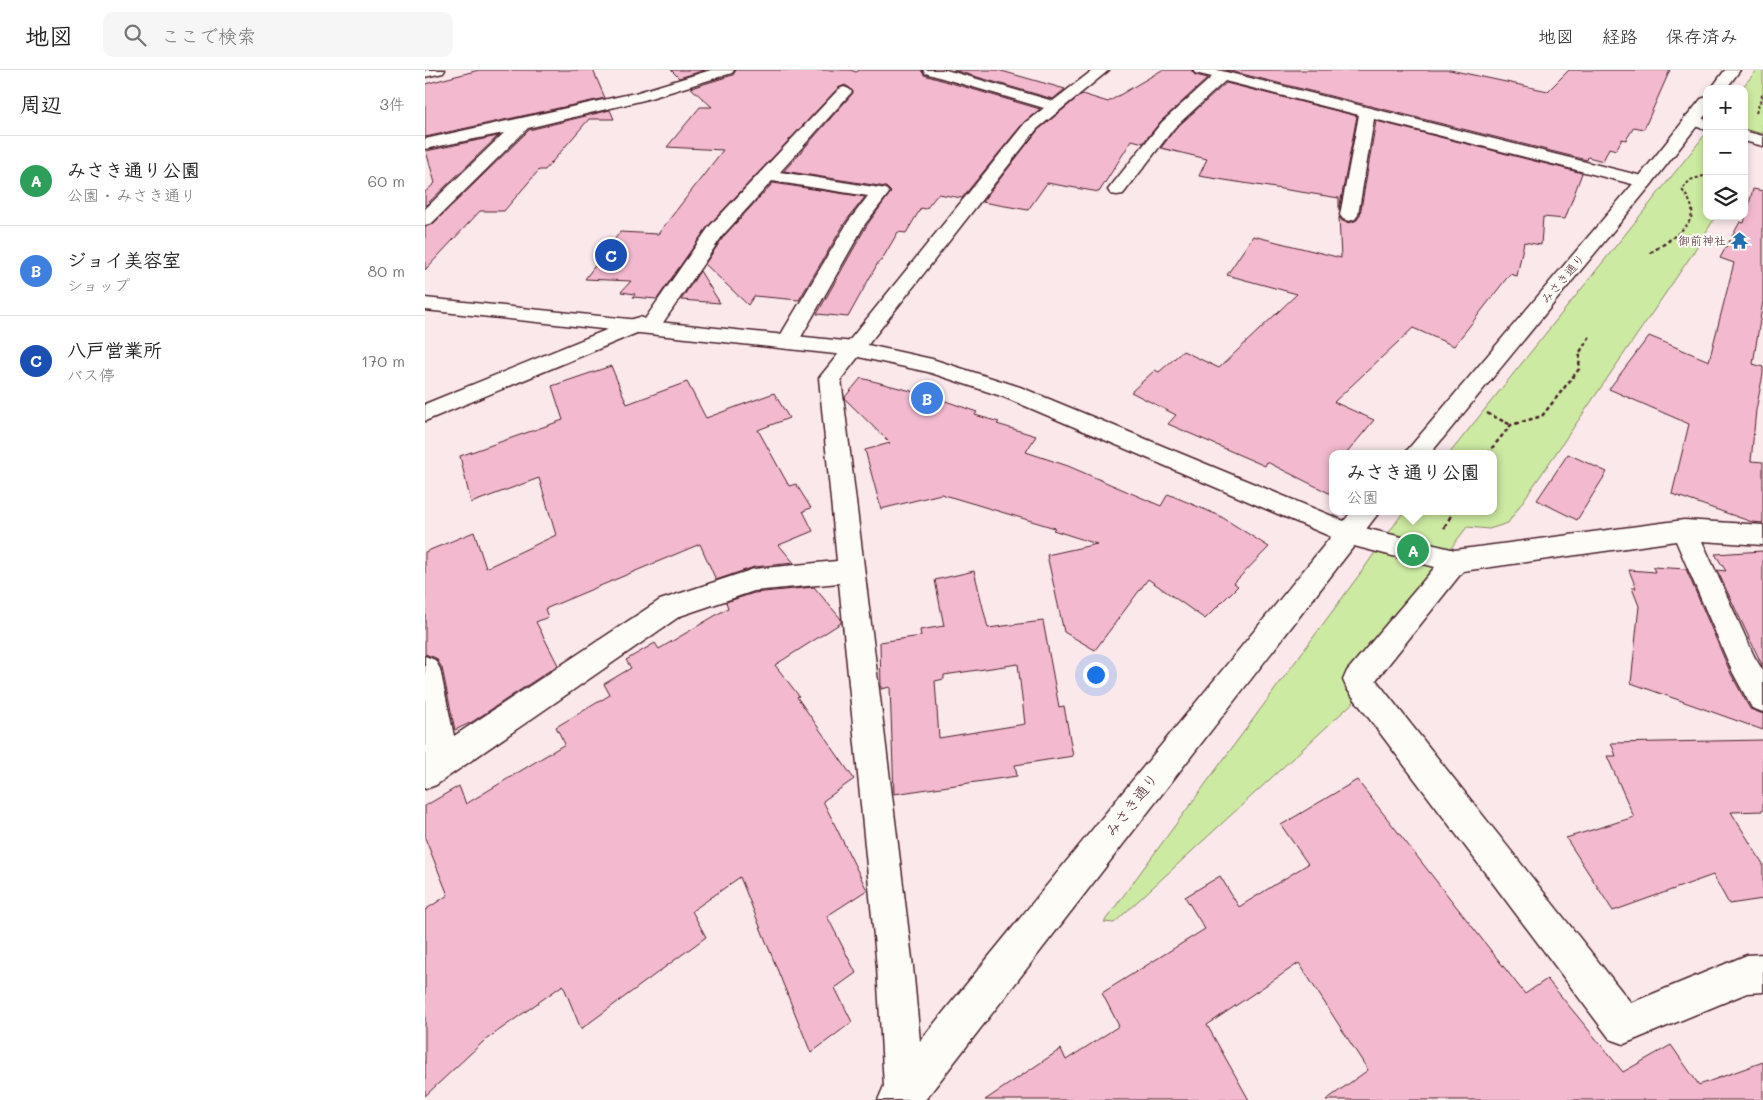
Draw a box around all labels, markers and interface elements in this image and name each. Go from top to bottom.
search box [103,12,453,57]
text: 地図 [25,20,73,51]
icon: search [121,21,149,49]
text: ここで検索 [161,23,256,48]
text: 地図 [1538,24,1574,48]
text: 経路 [1602,24,1638,48]
text: 保存済み [1666,24,1738,48]
map controls [1703,85,1748,220]
button: + [1703,85,1748,130]
text: 周辺 [20,90,62,117]
text: 3件 [380,93,405,114]
button: − [1703,130,1748,175]
text: みさき通り公園 [67,157,200,182]
text: A [30,170,42,191]
text: 60 m [368,170,405,191]
button: layers [1703,175,1748,220]
text: 公園 · みさき通り [67,184,196,205]
temple icon: 御前神社 [1730,231,1750,251]
place label: 御前神社 [1678,232,1726,248]
pin: C [595,236,627,274]
text: ジョイ美容室 [67,247,181,272]
street label: みさき通り [1537,250,1588,306]
text: B [31,260,41,281]
text: 80 m [368,260,405,281]
text: ショップ [67,274,130,295]
text: 八戸営業所 [67,337,162,362]
text: C [30,350,42,371]
text: 170 m [361,350,405,371]
text: バス停 [67,364,115,385]
pin: B [911,379,943,417]
popup [1329,450,1497,515]
text: みさき通り公園 [1346,459,1480,484]
text: 公園 [1346,486,1379,507]
pin: A [1397,531,1429,569]
your location [1083,662,1109,688]
street label: みさき通り [1100,769,1162,840]

